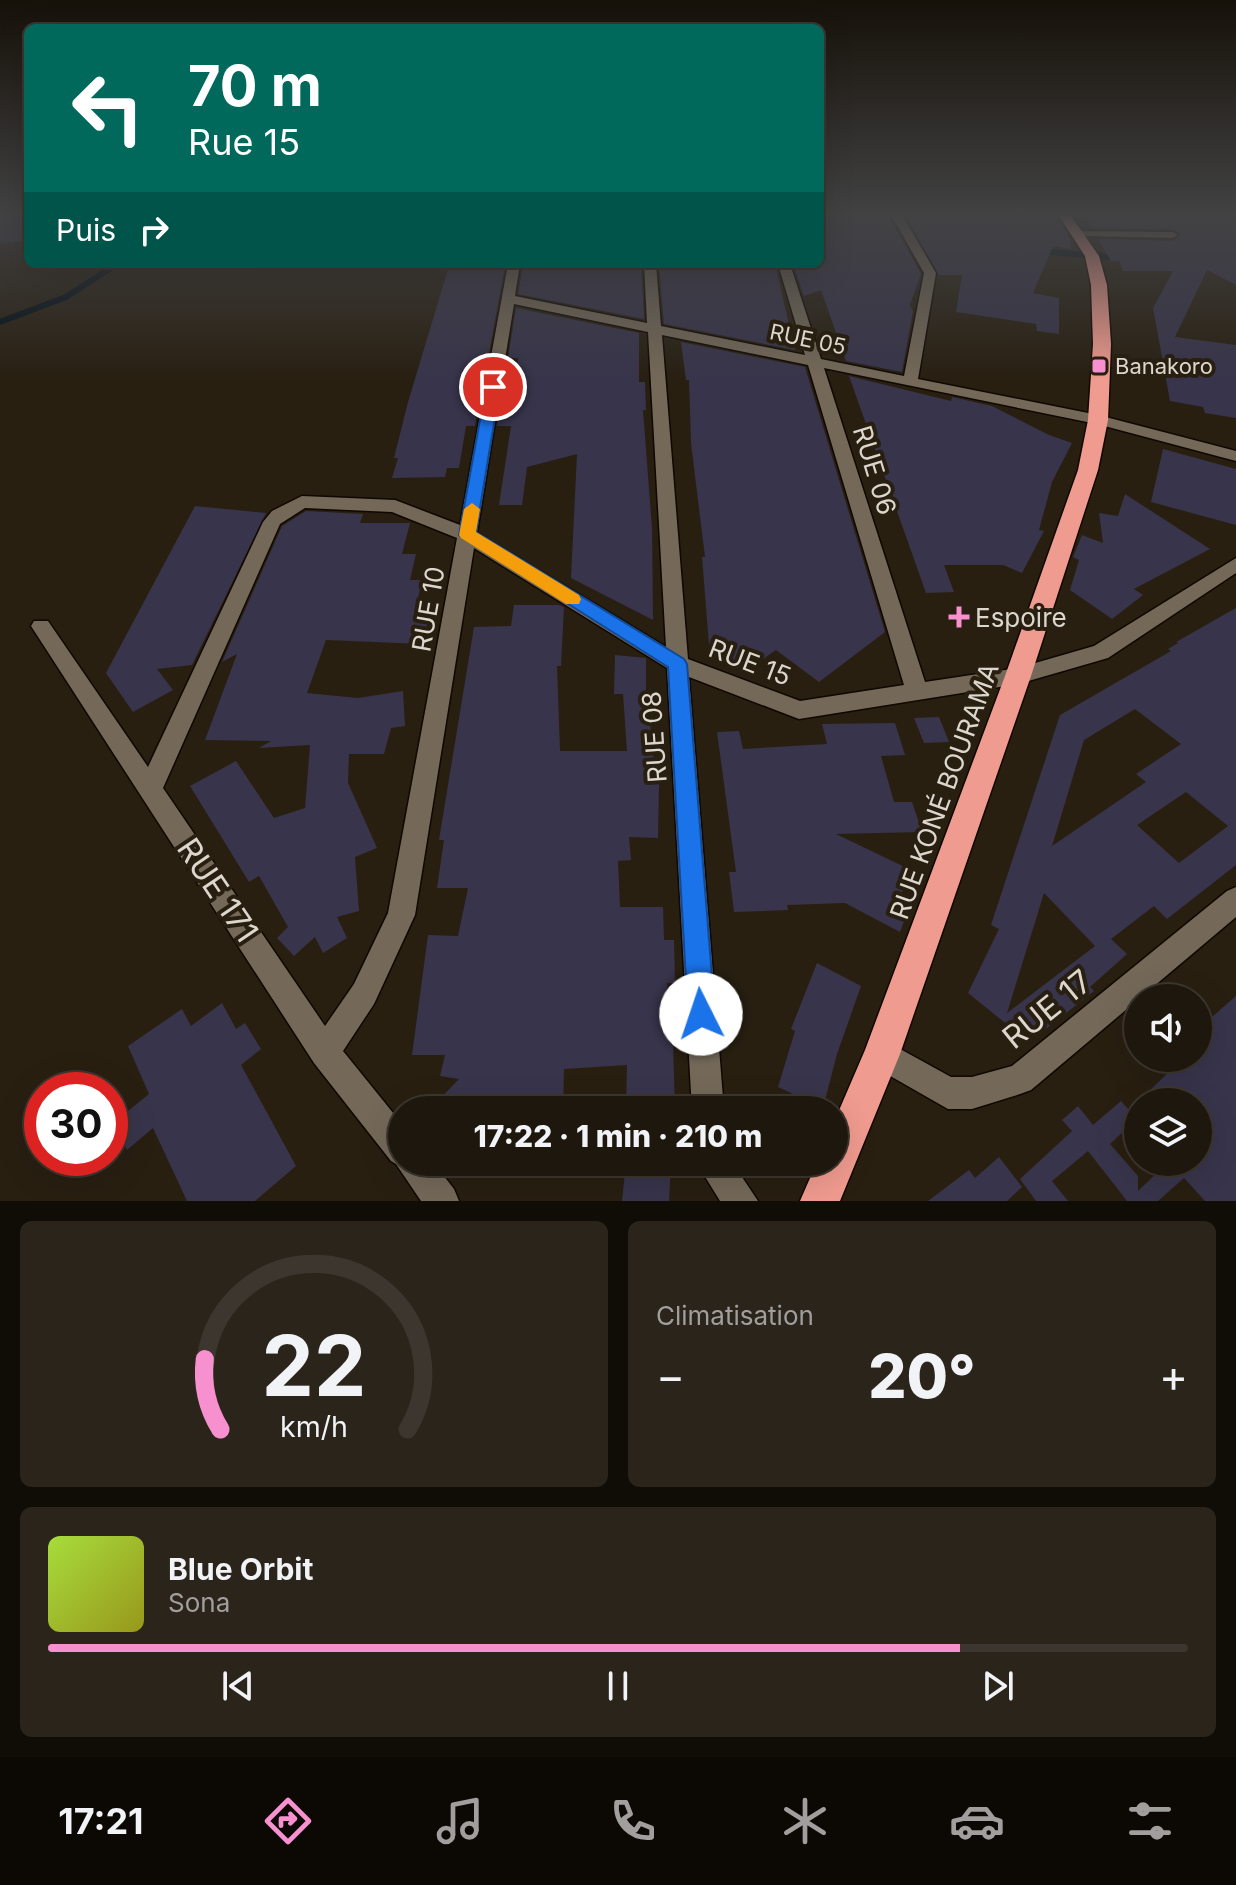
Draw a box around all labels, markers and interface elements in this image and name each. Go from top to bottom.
text: 70 m [188,52,322,120]
icon: left [56,56,160,160]
text: Rue 15 [188,120,300,164]
icon: right [132,208,176,252]
text: Puis [56,212,116,248]
street label: RUE 05 [768,318,848,360]
pin [459,353,527,421]
place label: Banakoro [1115,353,1213,379]
marker: Banakoro [1090,357,1108,375]
icon: arrive [471,365,515,409]
street label: RUE 06 [847,422,903,518]
street label: RUE 10 [405,564,451,654]
place label: Espoire [975,602,1067,633]
marker: Espoire [950,608,968,626]
street label: RUE 15 [705,632,795,692]
street label: RUE KONÉ BOURAMA [883,659,1005,923]
street label: RUE 08 [635,690,673,784]
street label: RUE 171 [169,831,267,949]
street label: RUE 17 [994,961,1100,1057]
position arrow [659,972,743,1056]
map controls [1124,984,1212,1176]
button: sound [1124,984,1212,1072]
speed limit sign: 30 [24,1072,128,1176]
button: layers [1124,1088,1212,1176]
text: 17:22 · 1 min · 210 m [474,1118,762,1154]
text: Climatisation [656,1300,814,1331]
text: 22 [262,1315,366,1416]
text: 20° [868,1340,976,1412]
text: − [656,1349,685,1403]
text: + [1159,1349,1188,1403]
text: km/h [280,1409,348,1444]
text: Blue Orbit [168,1551,313,1587]
text: Sona [168,1587,230,1618]
icon: previous [216,1664,260,1708]
icon: pause [596,1664,640,1708]
icon: next [976,1664,1020,1708]
icon: directions [260,1793,316,1849]
icon: music [432,1793,488,1849]
icon: phone [605,1793,661,1849]
icon: climate [777,1793,833,1849]
icon: car [949,1793,1005,1849]
icon: filters [1122,1793,1178,1849]
text: 17:21 [58,1799,144,1843]

